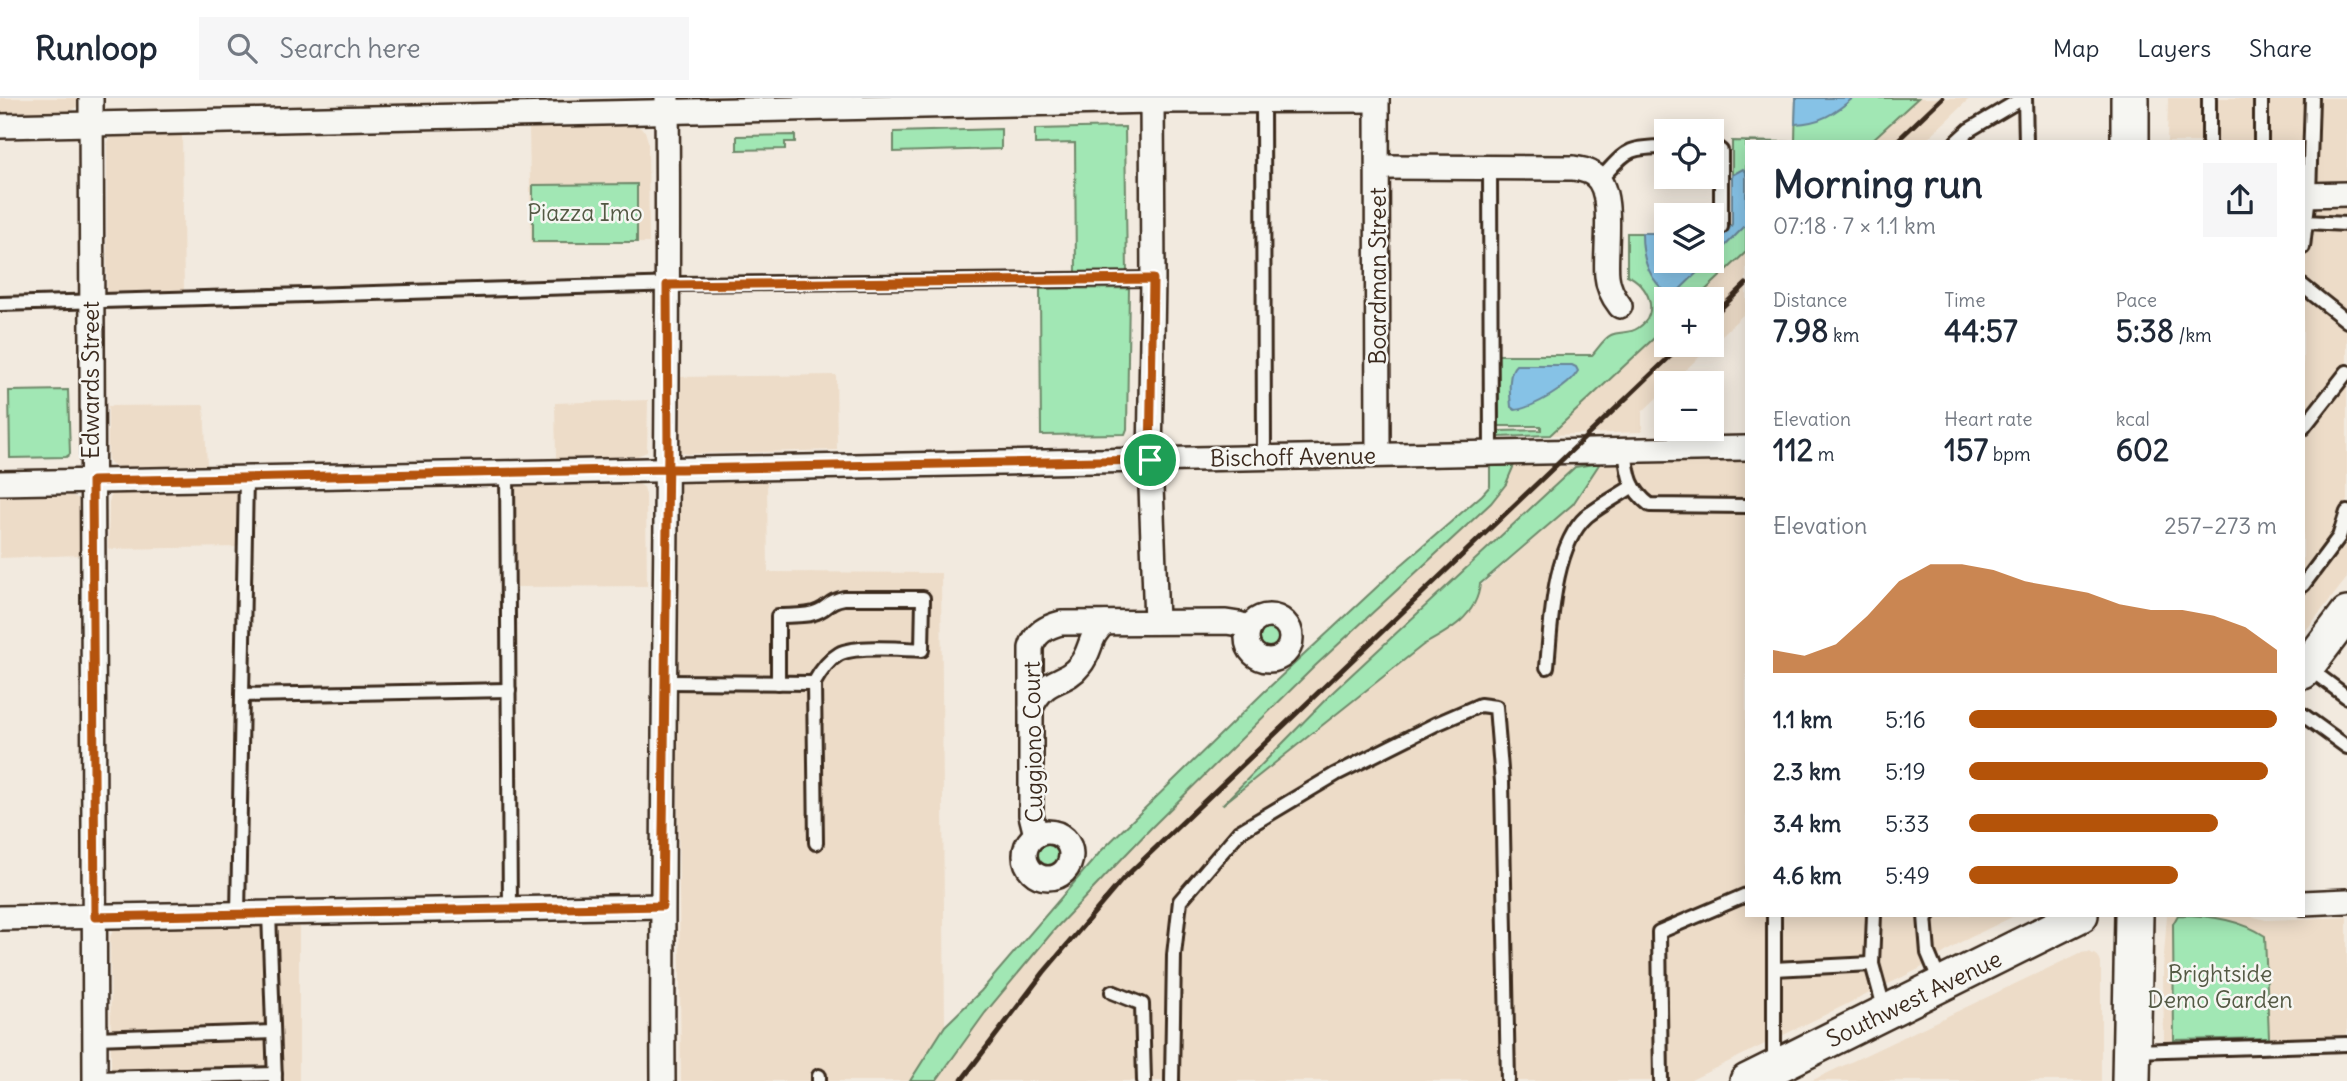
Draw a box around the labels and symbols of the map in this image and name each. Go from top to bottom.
street label: Boardman Street [1363,187,1392,365]
park label: Piazza Imo [527,198,643,227]
street label: Edwards Street [76,301,105,459]
pin [1120,430,1180,490]
street label: Bischoff Avenue [1210,441,1376,472]
street label: Cuggiono Court [1017,661,1048,823]
street label: Southwest Avenue [1821,944,2006,1054]
park label: Brightside Demo Garden [2147,959,2293,1014]

